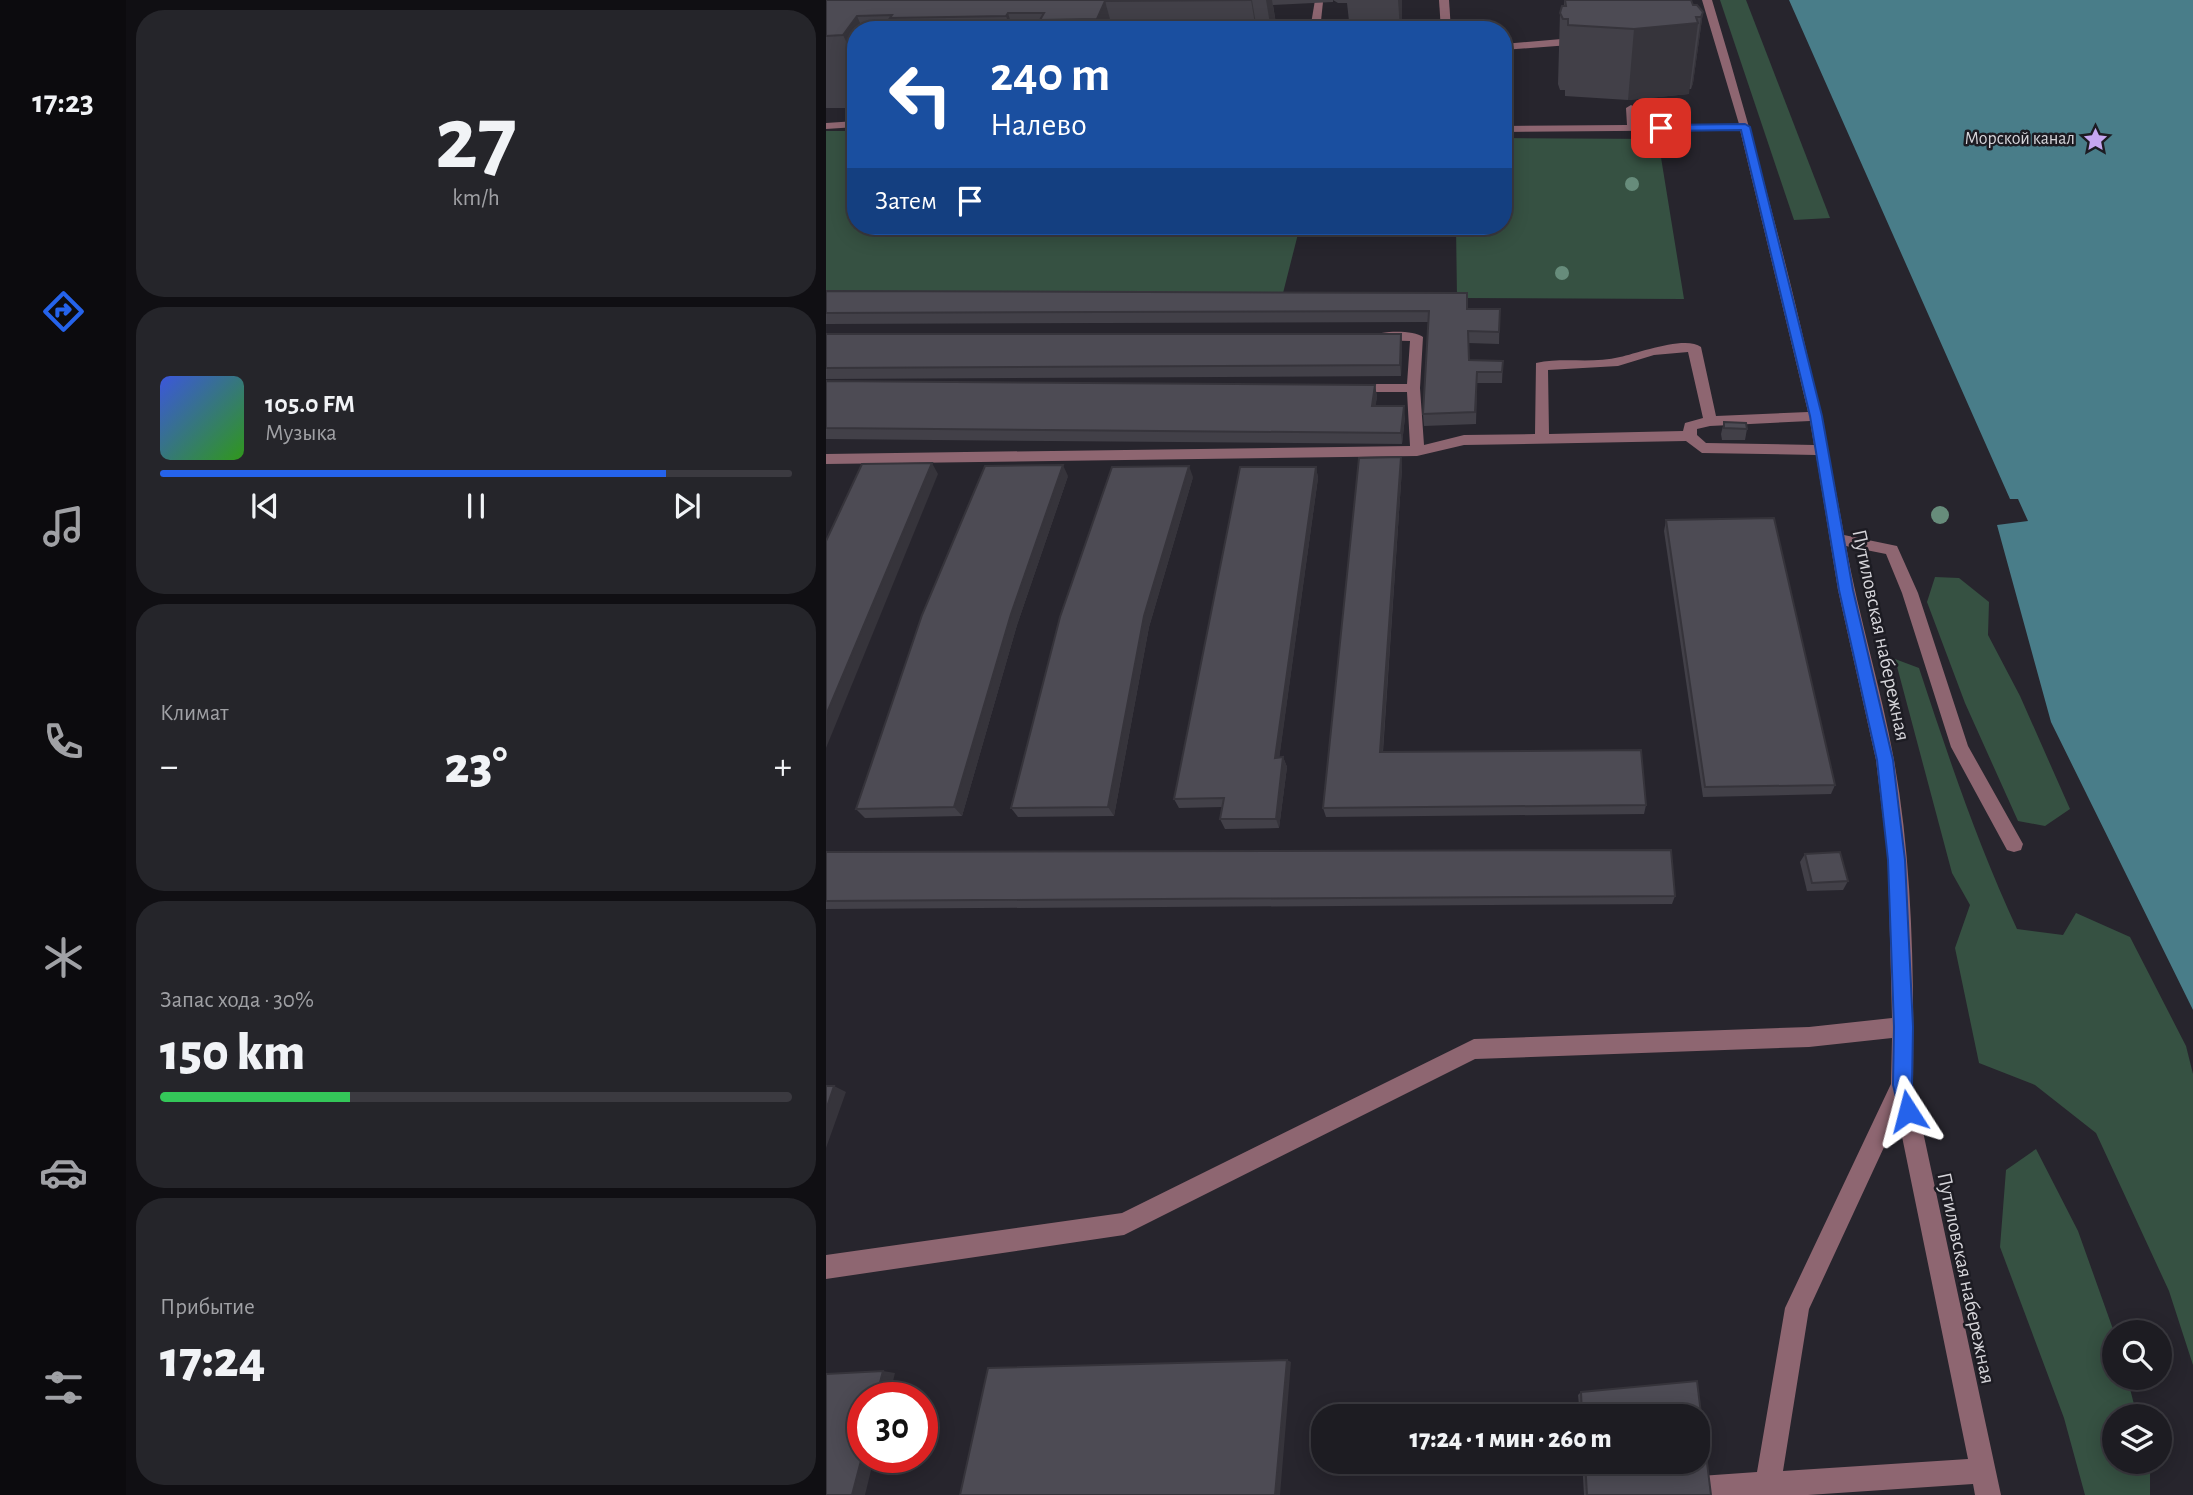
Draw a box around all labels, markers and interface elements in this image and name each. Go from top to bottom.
icon: left [875,49,966,140]
text: 240 m [990,51,1110,100]
text: 17:23 [32,86,94,118]
text: 27 [435,94,517,185]
pin [1631,98,1691,158]
text: Налево [990,109,1087,141]
icon: arrive [1642,109,1680,147]
place icon: Морской канал [2081,125,2109,153]
place label: Морской канал [1964,130,2075,148]
icon: arrive [951,182,989,220]
text: km/h [452,187,500,210]
text: Затем [875,188,937,214]
icon: directions [39,287,88,336]
text: 105.0 FM [265,391,355,417]
text: Музыка [265,422,337,445]
icon: previous [246,487,284,525]
icon: pause [457,487,495,525]
icon: next [668,487,706,525]
icon: music [39,502,88,551]
street label: Путиловская набережная [1848,527,1914,743]
text: Климат [160,702,229,725]
icon: phone [39,717,88,766]
text: 23° [445,740,507,792]
text: − [160,748,178,786]
text: + [774,748,792,786]
icon: climate [39,933,88,982]
text: Запас хода · 30% [160,989,314,1012]
text: 150 km [160,1027,305,1079]
position arrow [1871,1074,1945,1148]
icon: car [39,1148,88,1197]
street label: Путиловская набережная [1933,1170,1999,1386]
text: Прибытие [160,1296,255,1319]
map controls [2102,1320,2172,1474]
button: search [2102,1320,2172,1390]
text: 17:24 [160,1334,266,1386]
icon: filters [39,1363,88,1412]
speed limit sign: 30 [847,1382,938,1473]
button: layers [2102,1404,2172,1474]
text: 17:24 · 1 мин · 260 m [1409,1426,1612,1452]

